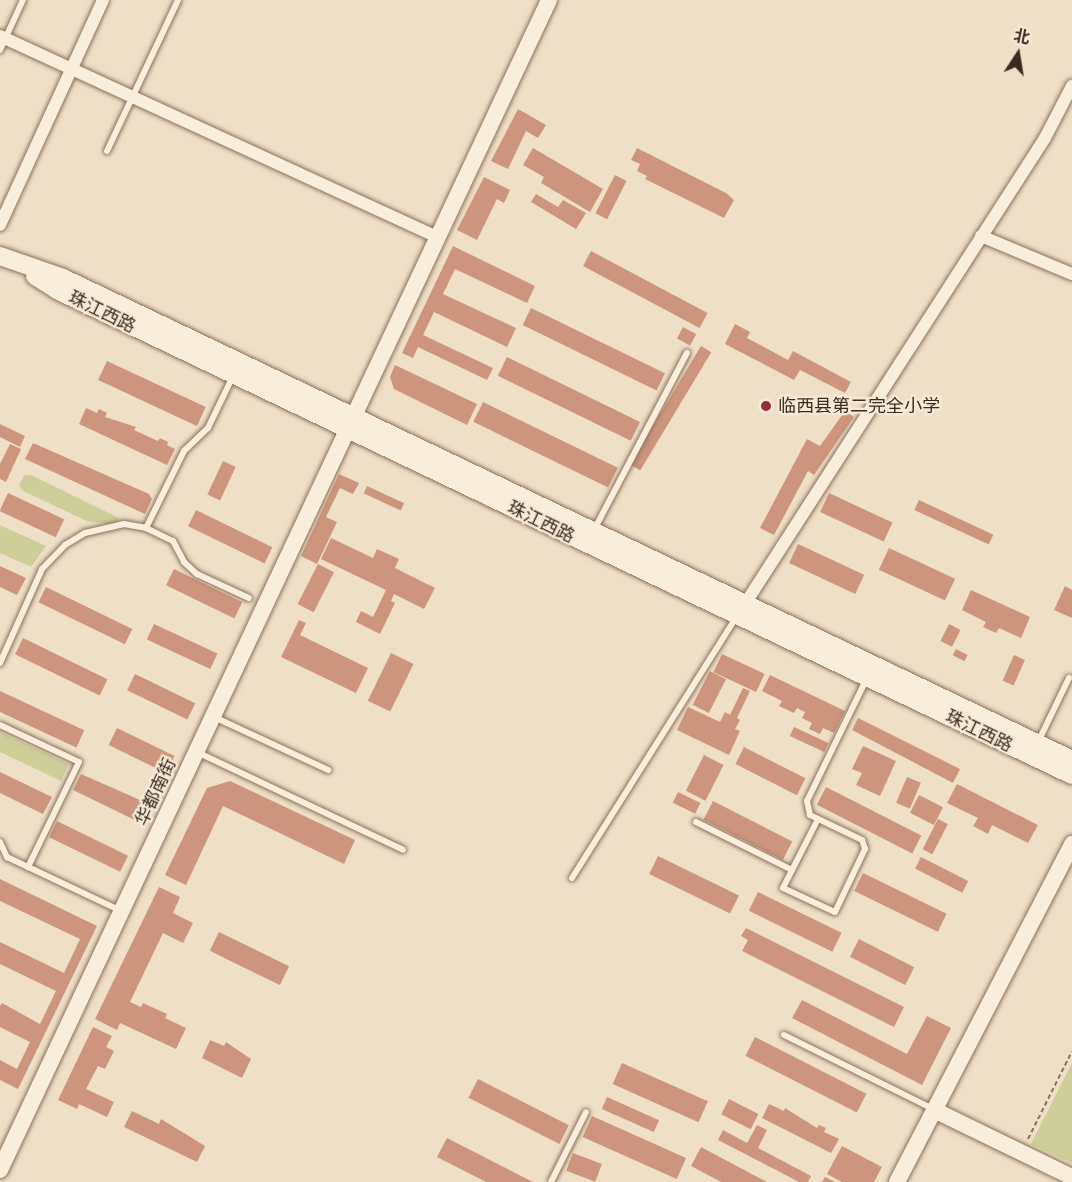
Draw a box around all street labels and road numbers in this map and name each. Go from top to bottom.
street label: 珠江西路 [65,287,139,337]
street label: 珠江西路 [504,497,578,547]
street label: 珠江西路 [942,706,1016,756]
street label: 华都南街 [131,755,181,829]

